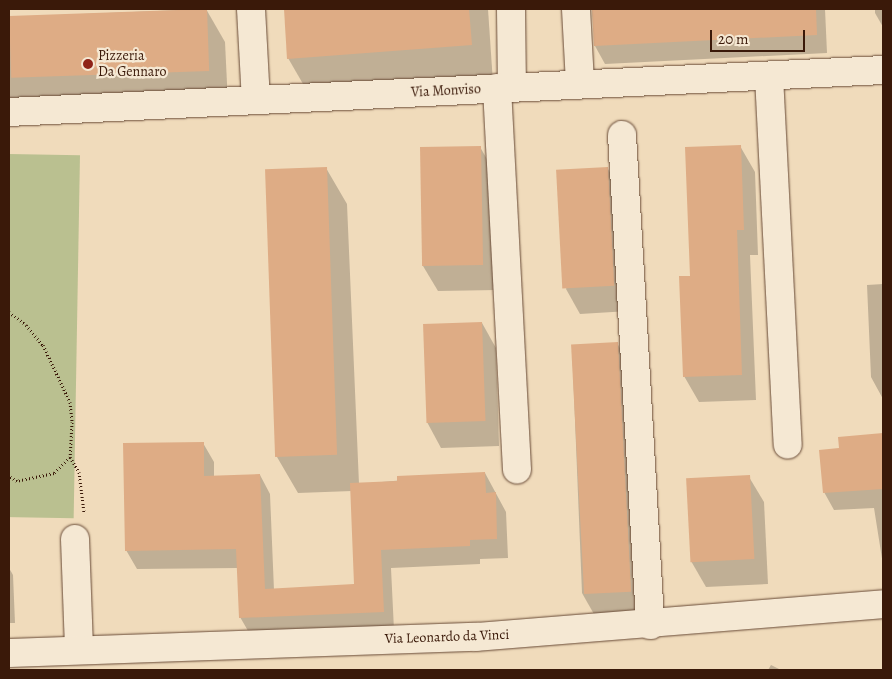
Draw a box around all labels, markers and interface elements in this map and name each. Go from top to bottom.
scale bar [712,20,807,52]
text: 20 m [718,29,749,49]
place label: Pizzeria Da Gennaro [98,48,167,80]
marker: Pizzeria Da Gennaro [82,58,94,70]
street label: Via Monviso [411,81,481,101]
street label: Via Leonardo da Vinci [384,626,510,648]

